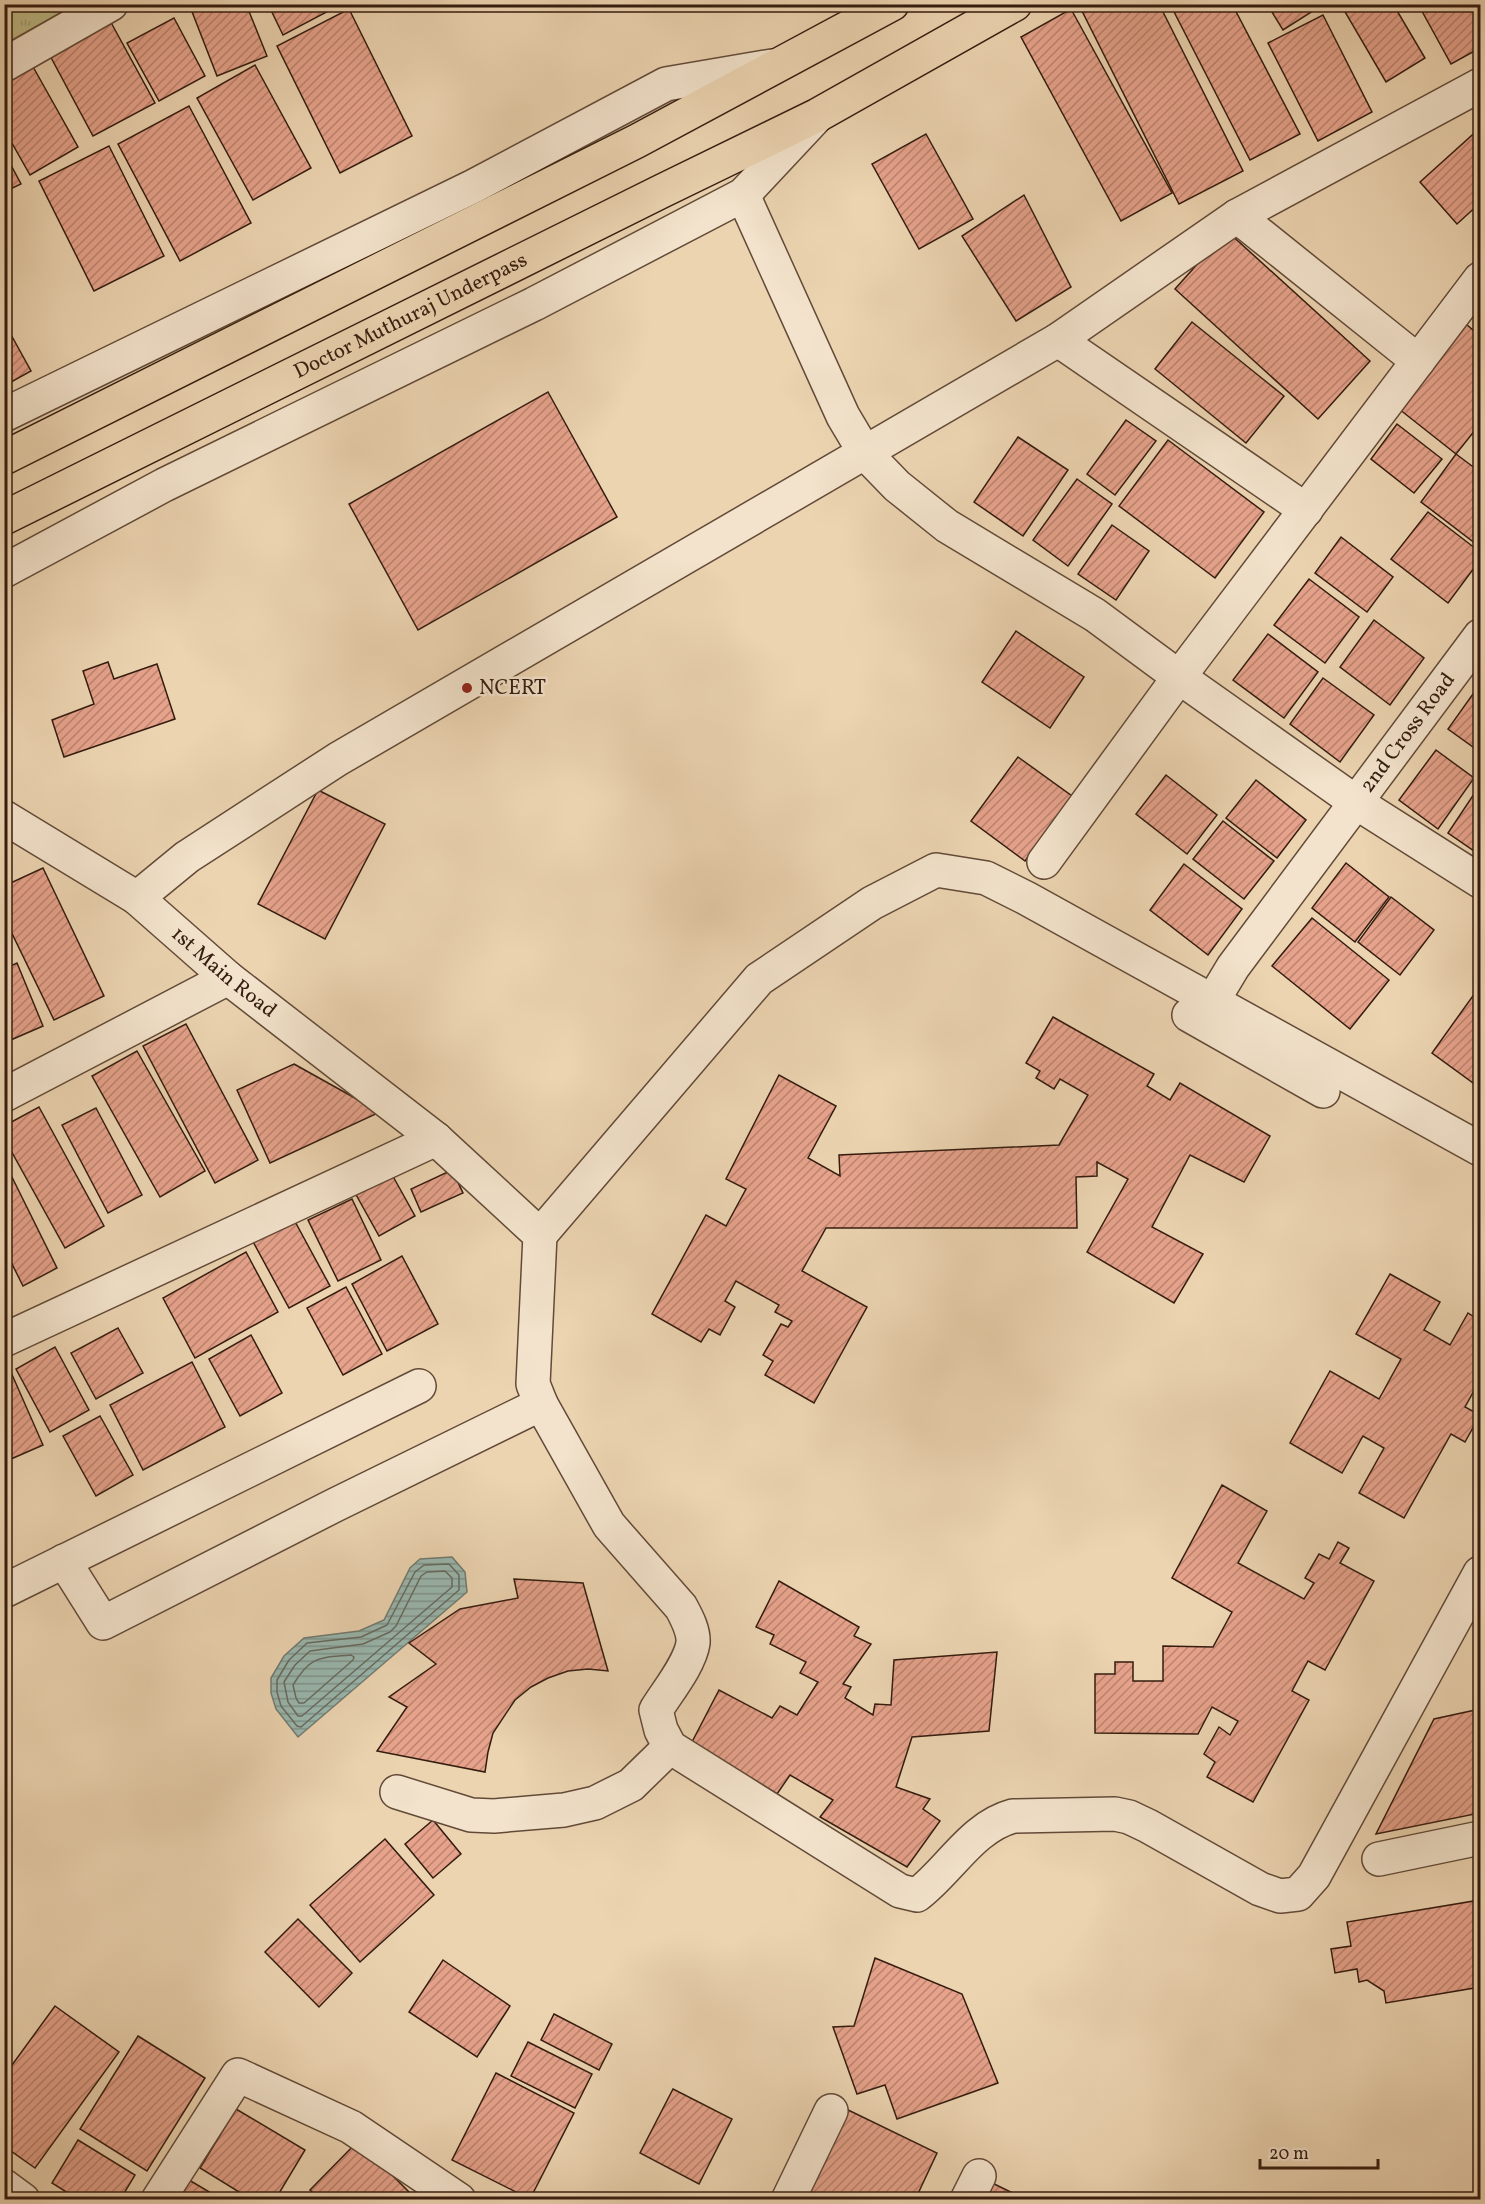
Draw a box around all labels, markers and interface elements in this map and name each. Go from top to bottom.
street label: Doctor Muthuraj Underpass [289,246,532,386]
street label: 2nd Cross Road [1353,667,1462,799]
place label: NCERT [479,674,546,703]
marker: NCERT [460,681,474,695]
street label: 1st Main Road [165,920,283,1025]
scale bar [1260,2132,1378,2170]
text: 20 m [1269,2142,1309,2167]

